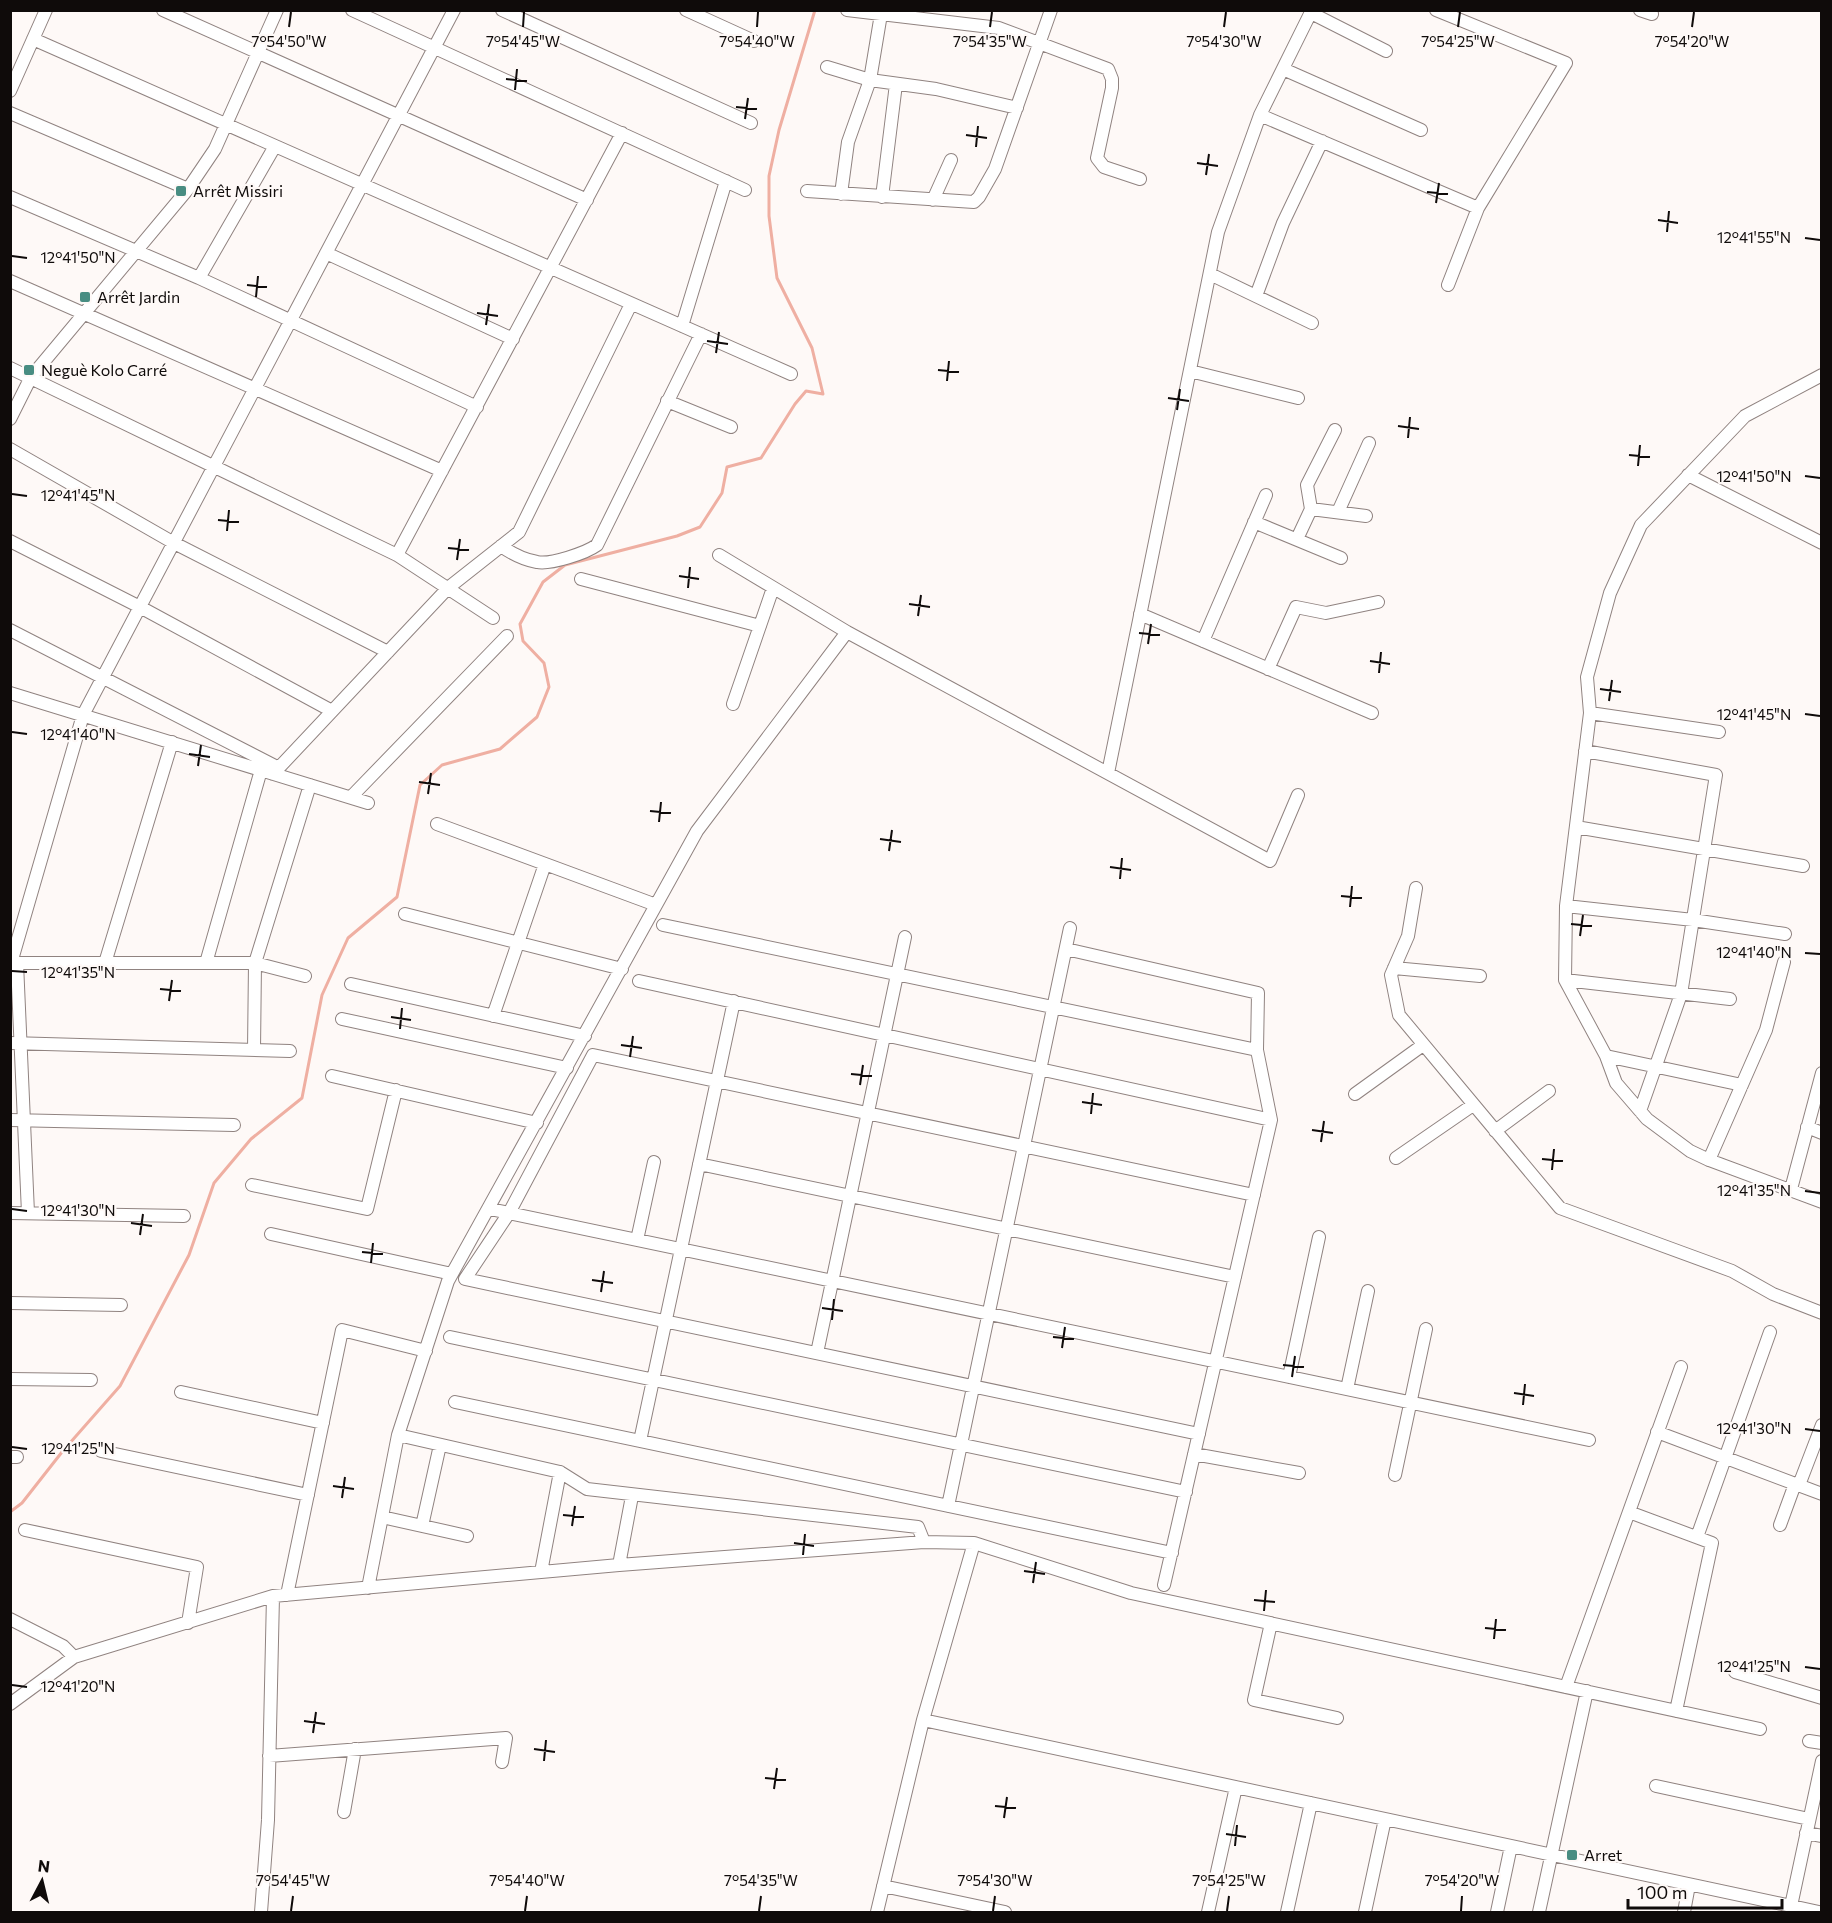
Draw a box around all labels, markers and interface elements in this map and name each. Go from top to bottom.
text: 7°54'50"W [251,32,327,50]
text: 7°54'45"W [486,32,560,50]
text: 7°54'40"W [719,32,795,50]
text: 7°54'35"W [953,32,1027,50]
text: 7°54'30"W [1187,32,1261,50]
text: 7°54'25"W [1421,32,1495,50]
text: 7°54'20"W [1655,32,1729,50]
place label: Arrêt Missiri [193,181,283,200]
marker: Arrêt Missiri [174,184,188,198]
text: 12°41'55"N [1717,228,1791,246]
text: 12°41'50"N [40,248,116,266]
place label: Arrêt Jardin [97,287,180,306]
marker: Arrêt Jardin [78,290,92,304]
place label: Neguè Kolo Carré [41,360,167,379]
marker: Neguè Kolo Carré [22,363,36,377]
text: 12°41'50"N [1716,467,1792,485]
text: 12°41'45"N [41,486,115,504]
text: 12°41'45"N [1717,705,1791,723]
text: 12°41'40"N [40,725,116,743]
text: 12°41'40"N [1716,943,1792,961]
text: 12°41'35"N [41,963,115,981]
text: 12°41'35"N [1717,1181,1791,1199]
text: 12°41'30"N [40,1201,116,1219]
text: 12°41'30"N [1716,1419,1792,1437]
text: 12°41'25"N [41,1439,115,1457]
text: 12°41'25"N [1717,1657,1791,1675]
text: 12°41'20"N [41,1677,115,1695]
place label: Arret [1584,1845,1623,1864]
marker: Arret [1565,1848,1579,1862]
north arrow [12,1851,72,1911]
text: N [37,1855,51,1876]
text: 7°54'45"W [256,1871,330,1889]
text: 7°54'40"W [489,1871,565,1889]
text: 7°54'35"W [724,1871,798,1889]
text: 7°54'30"W [958,1871,1032,1889]
text: 7°54'25"W [1192,1871,1266,1889]
text: 7°54'20"W [1425,1871,1499,1889]
scale bar [1628,1872,1782,1910]
text: 100 m [1637,1881,1687,1903]

